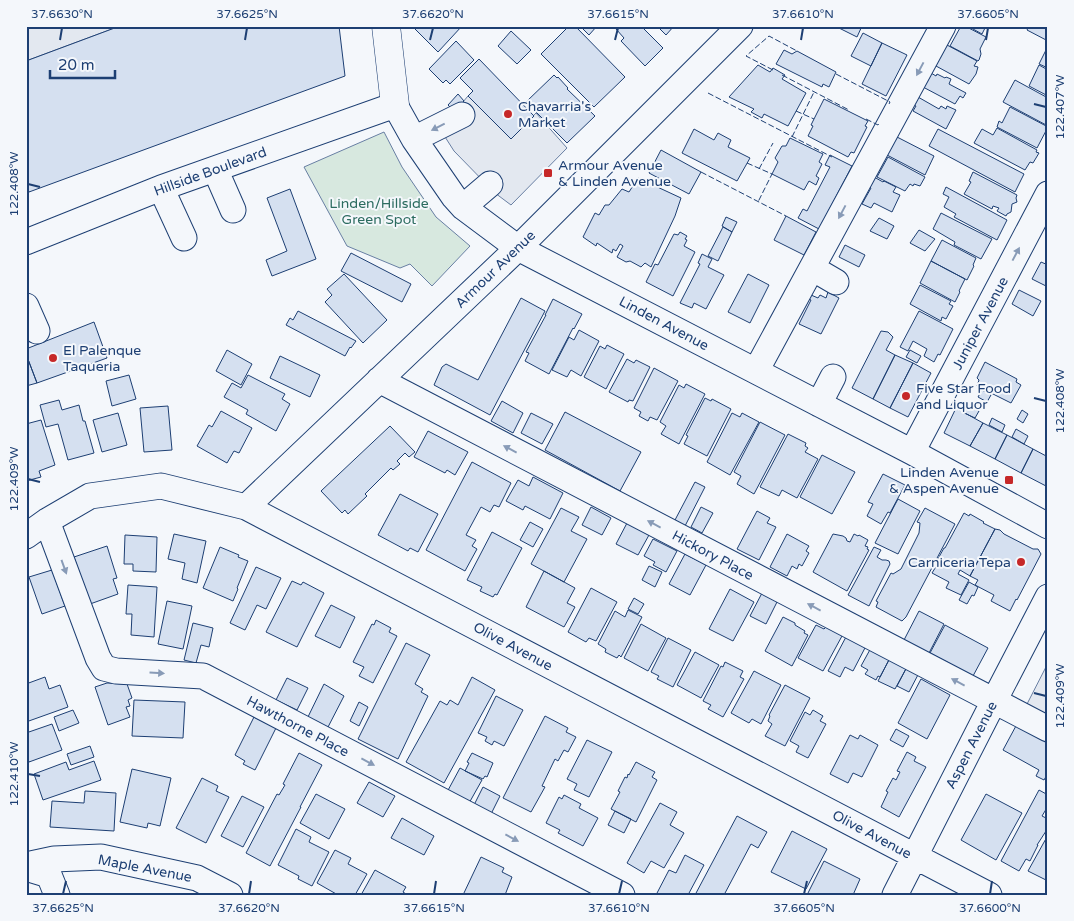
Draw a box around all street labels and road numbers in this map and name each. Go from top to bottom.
street label: Hillside Boulevard [151,143,269,200]
street label: Armour Avenue [452,227,539,312]
street label: Juniper Avenue [949,274,1012,373]
street label: Linden Avenue [616,293,712,354]
street label: Hickory Place [669,527,757,584]
street label: Olive Avenue [470,618,555,674]
street label: Hawthorne Place [244,692,352,761]
street label: Aspen Avenue [942,698,1001,792]
street label: Olive Avenue [829,806,914,862]
street label: Maple Avenue [96,851,193,886]

